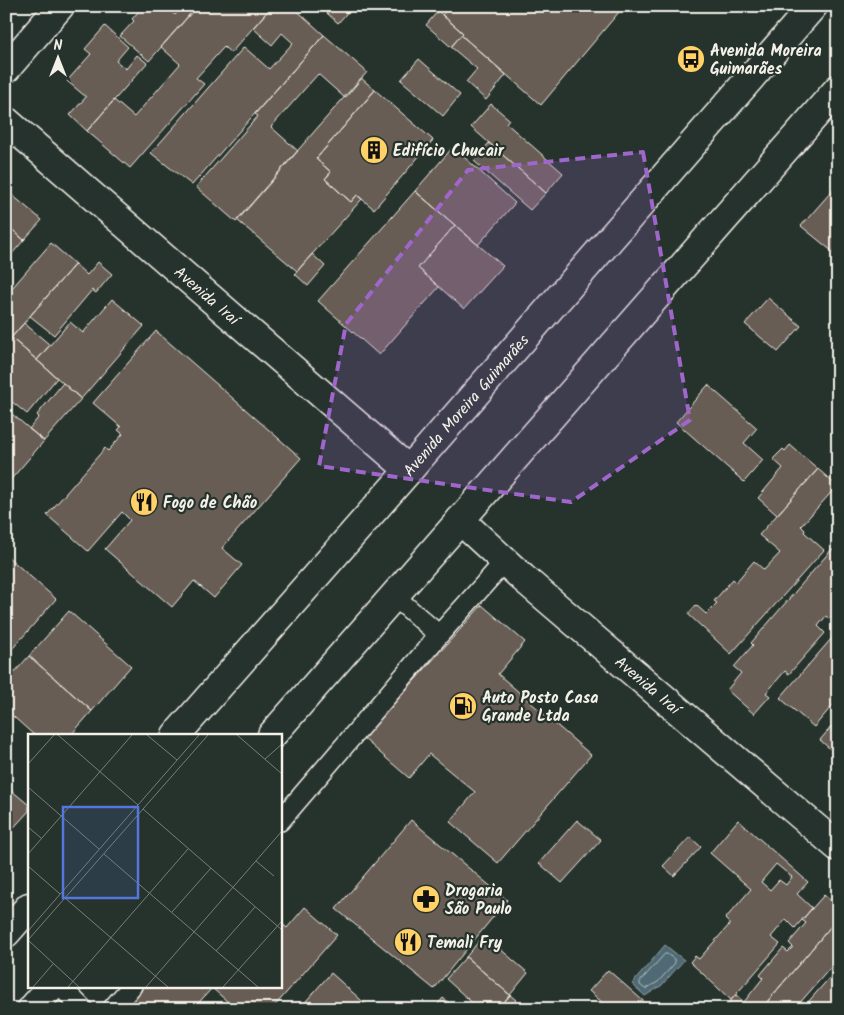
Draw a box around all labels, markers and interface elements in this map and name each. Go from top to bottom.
north arrow [32,32,82,82]
text: N [54,35,63,57]
place label: Avenida Moreira Guimarães [710,39,822,82]
bus stop icon: Avenida Moreira Guimarães [676,44,706,74]
building icon: Edifício Chucair [359,135,389,165]
place label: Edifício Chucair [393,139,505,164]
street label: Avenida Iraí [168,261,246,333]
street label: Avenida Moreira Guimarães [398,329,536,483]
restaurant icon: Fogo de Chão [129,487,159,517]
place label: Fogo de Chão [163,491,257,516]
street label: Avenida Iraí [609,651,687,723]
place label: Auto Posto Casa Grande Ltda [482,686,598,729]
fuel station icon: Auto Posto Casa Grande Ltda [448,691,478,721]
inset map [28,734,281,988]
place label: Drogaria São Paulo [445,879,512,922]
pharmacy icon: Drogaria São Paulo [411,884,441,914]
restaurant icon: Temali Fry [393,927,423,957]
place label: Temali Fry [427,931,503,956]

